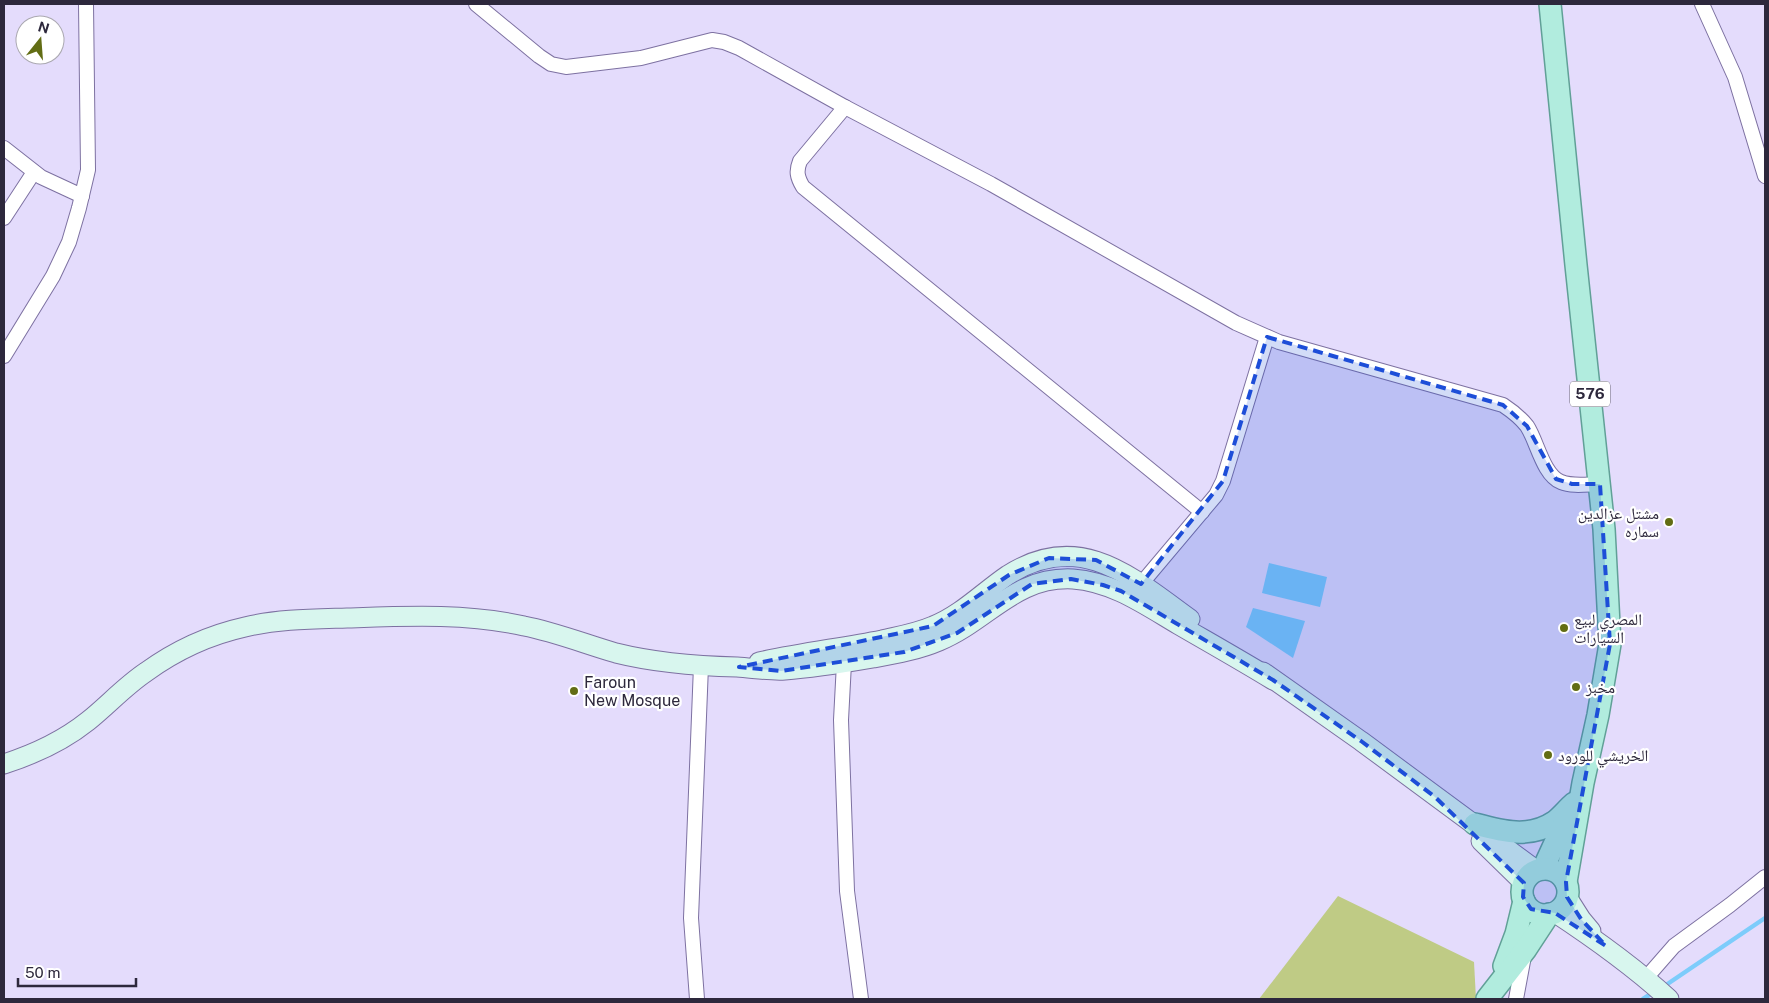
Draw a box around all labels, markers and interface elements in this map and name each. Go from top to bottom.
north arrow [15,15,65,65]
text: N [36,18,51,37]
road number: 576 [1570,382,1610,406]
place label: مشتل عزالدين سماره [1578,504,1659,541]
marker: مشتل عزالدين سماره [1663,516,1675,528]
place label: المصري لبيع السيارات [1574,610,1642,647]
marker: المصري لبيع السيارات [1558,622,1570,634]
place label: Faroun New Mosque [584,673,680,710]
place label: مخبز [1585,678,1615,697]
marker: مخبز [1570,681,1582,693]
marker: Faroun New Mosque [568,685,580,697]
place label: الخريشي للورود [1558,746,1648,768]
marker: الخريشي للورود [1542,749,1554,761]
scale bar [18,956,135,988]
text: 50 m [25,964,60,981]

